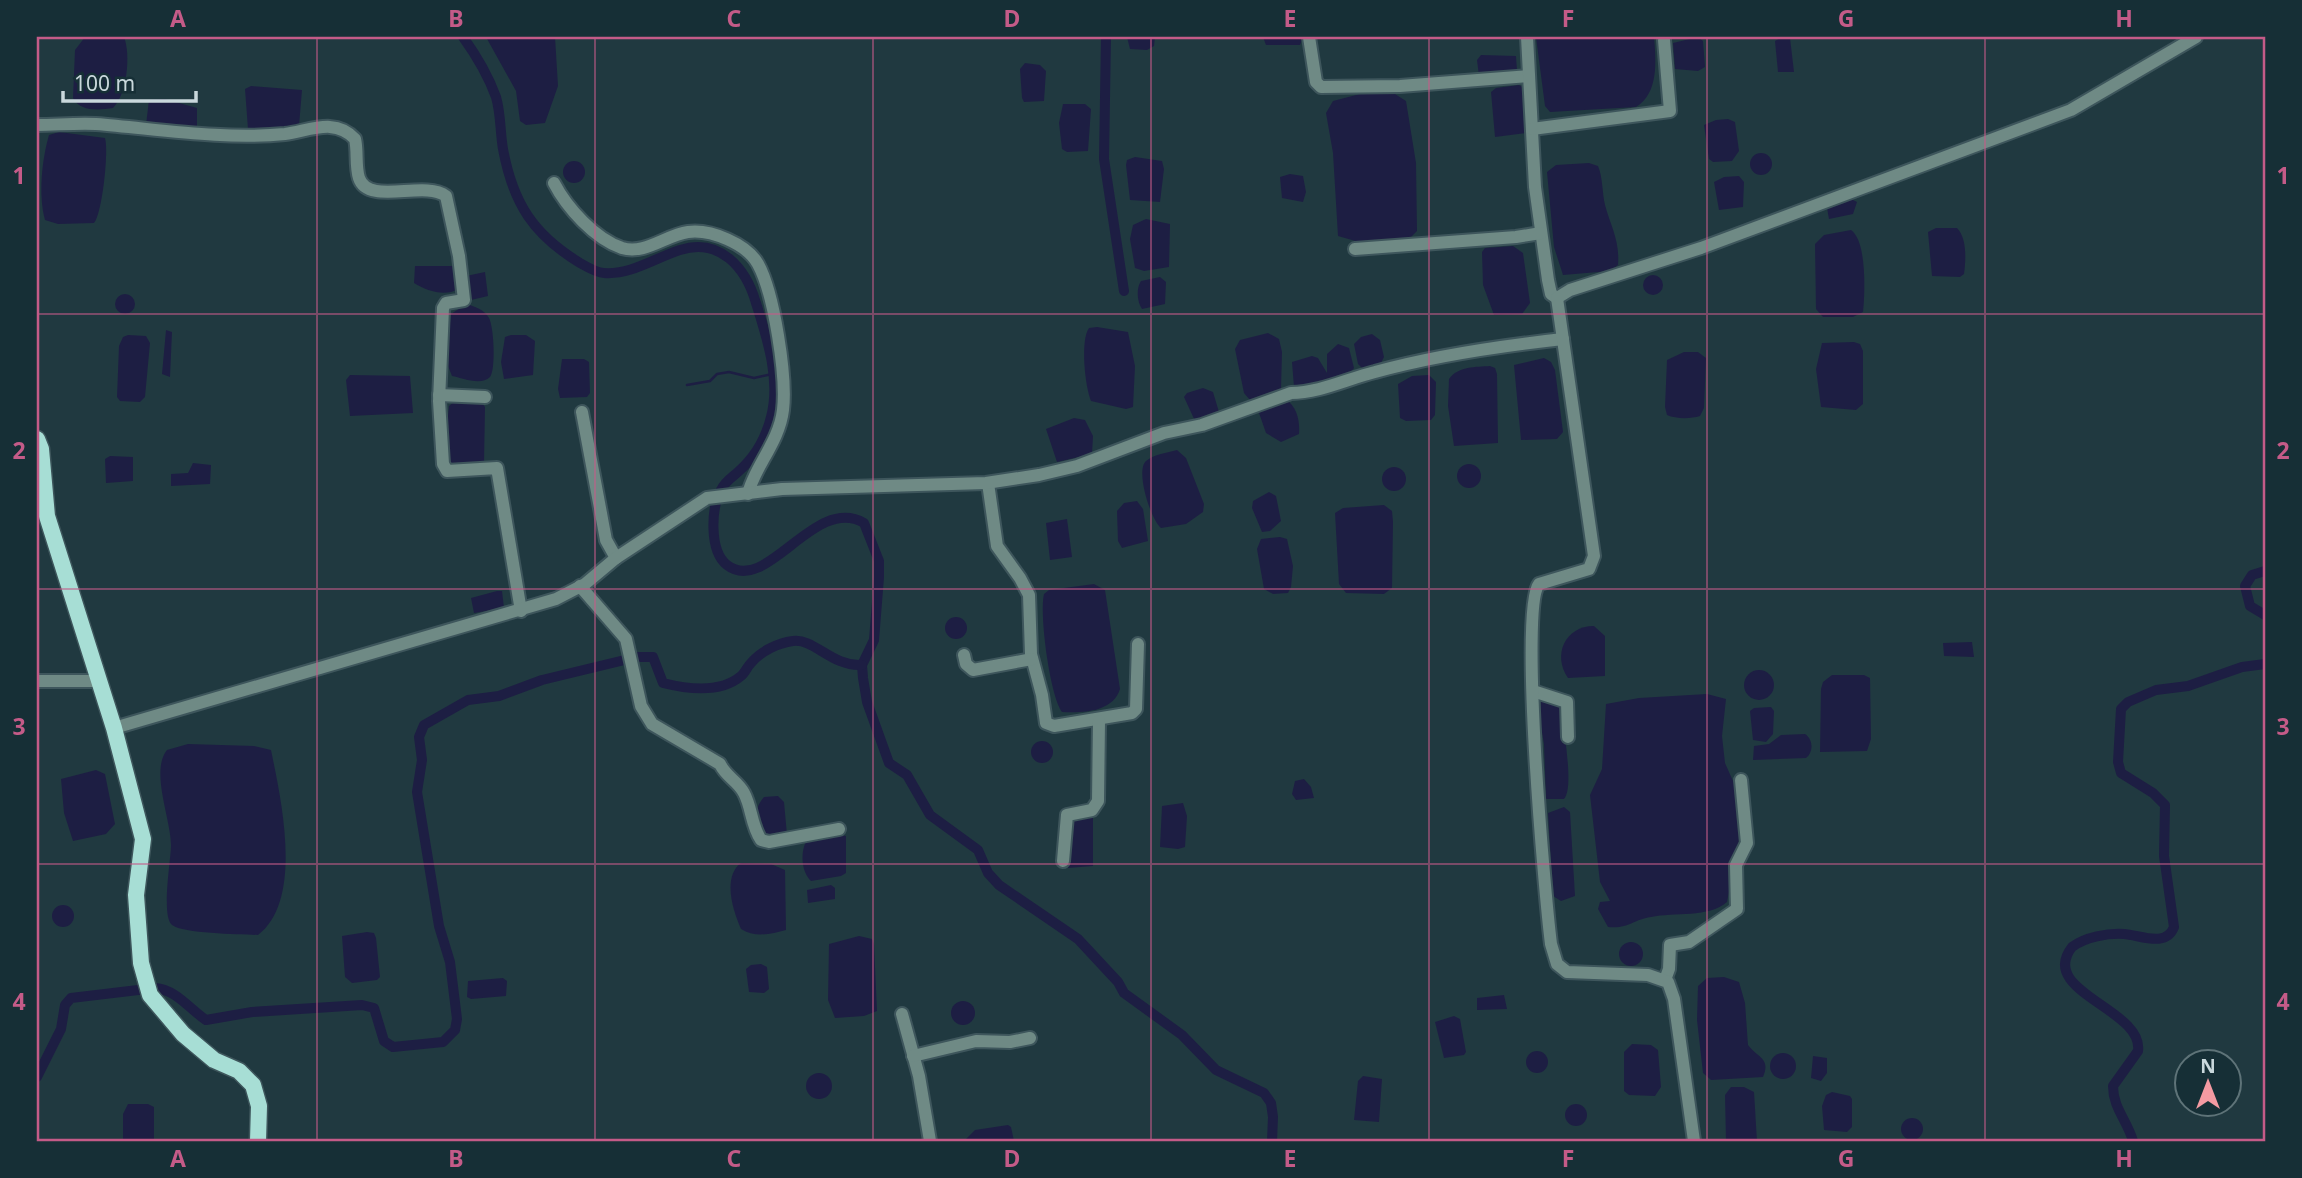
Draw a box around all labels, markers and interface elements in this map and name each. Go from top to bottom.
text: A [170,2,186,34]
text: B [448,2,464,34]
text: C [727,2,742,34]
text: D [1004,2,1020,34]
text: E [1284,2,1296,34]
text: F [1562,2,1574,34]
text: G [1838,2,1854,34]
text: H [2115,2,2133,34]
scale bar [63,60,196,104]
text: 100 m [74,69,135,97]
text: 1 [12,159,26,191]
text: 1 [2276,159,2290,191]
text: 2 [12,434,26,466]
text: 2 [2276,434,2290,466]
text: 3 [12,710,26,742]
text: 3 [2276,710,2290,742]
text: 4 [12,985,26,1017]
text: 4 [2276,985,2290,1017]
north arrow [2172,1048,2242,1118]
text: N [2200,1053,2216,1079]
text: A [170,1142,186,1174]
text: B [448,1142,464,1174]
text: C [727,1142,742,1174]
text: D [1004,1142,1020,1174]
text: E [1284,1142,1296,1174]
text: F [1562,1142,1574,1174]
text: G [1838,1142,1854,1174]
text: H [2115,1142,2133,1174]

